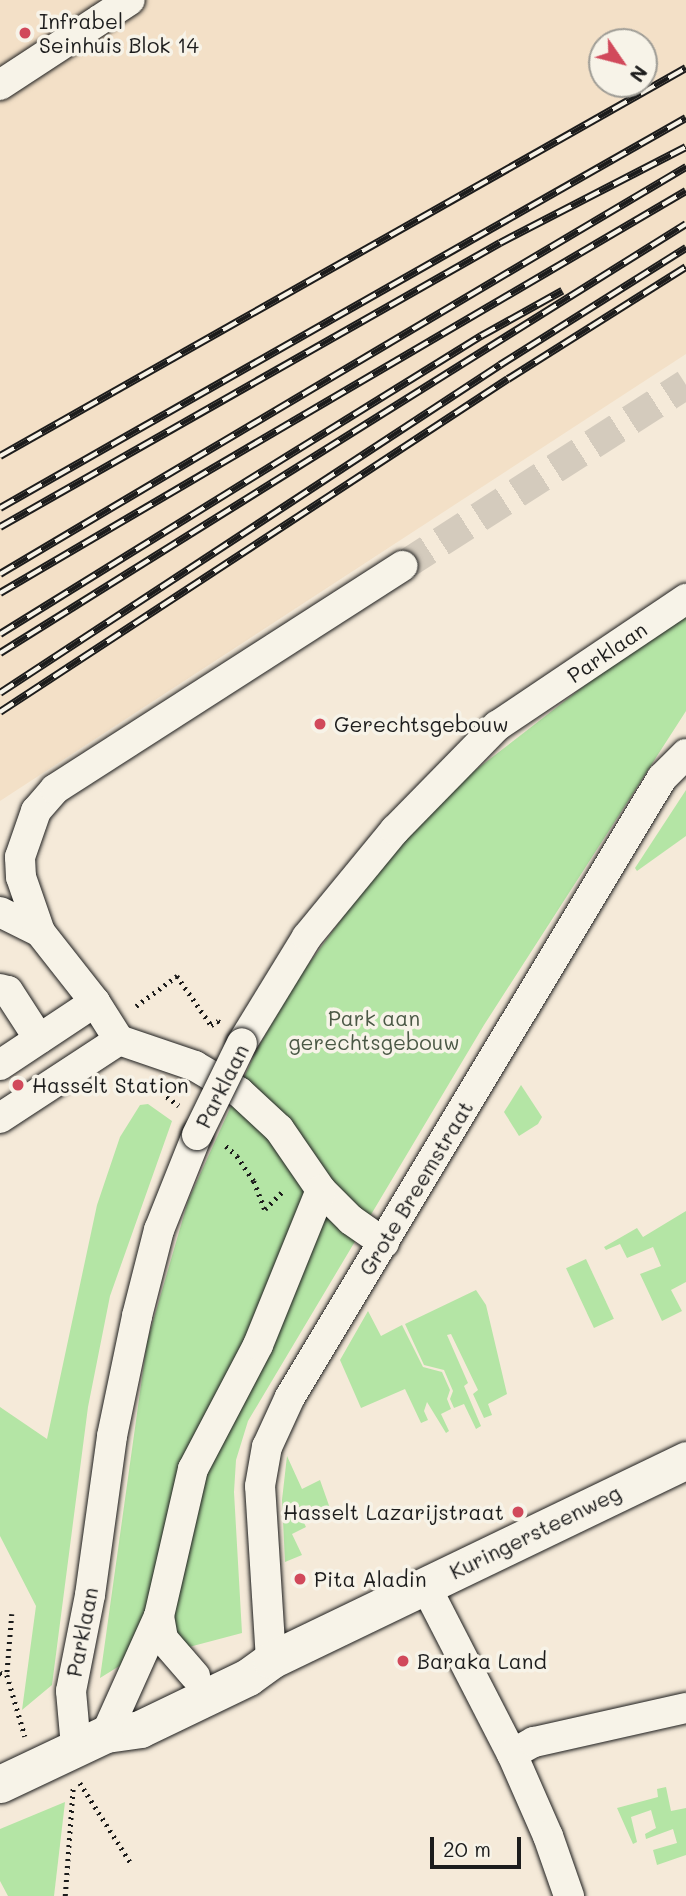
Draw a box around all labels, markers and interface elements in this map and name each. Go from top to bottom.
place label: Infrabel Seinhuis Blok 14 [39,8,199,58]
marker: Infrabel Seinhuis Blok 14 [17,25,33,41]
north arrow [588,28,658,98]
text: N [625,61,653,87]
street label: Parklaan [562,616,652,688]
place label: Gerechtsgebouw [334,711,509,737]
marker: Gerechtsgebouw [312,716,328,732]
park label: Park aan gerechtsgebouw [288,1005,460,1055]
street label: Parklaan [190,1040,254,1132]
place label: Hasselt Station [32,1072,189,1098]
marker: Hasselt Station [10,1077,26,1093]
street label: Grote Breemstraat [354,1096,478,1280]
street label: Kuringersteenweg [445,1480,625,1584]
place label: Hasselt Lazarijstraat [283,1499,504,1525]
marker: Hasselt Lazarijstraat [510,1504,526,1520]
place label: Pita Aladin [314,1566,427,1592]
marker: Pita Aladin [292,1571,308,1587]
street label: Parklaan [61,1585,103,1679]
place label: Baraka Land [417,1648,547,1674]
marker: Baraka Land [395,1653,411,1669]
scale bar [434,1822,525,1866]
text: 20 m [443,1835,491,1862]

